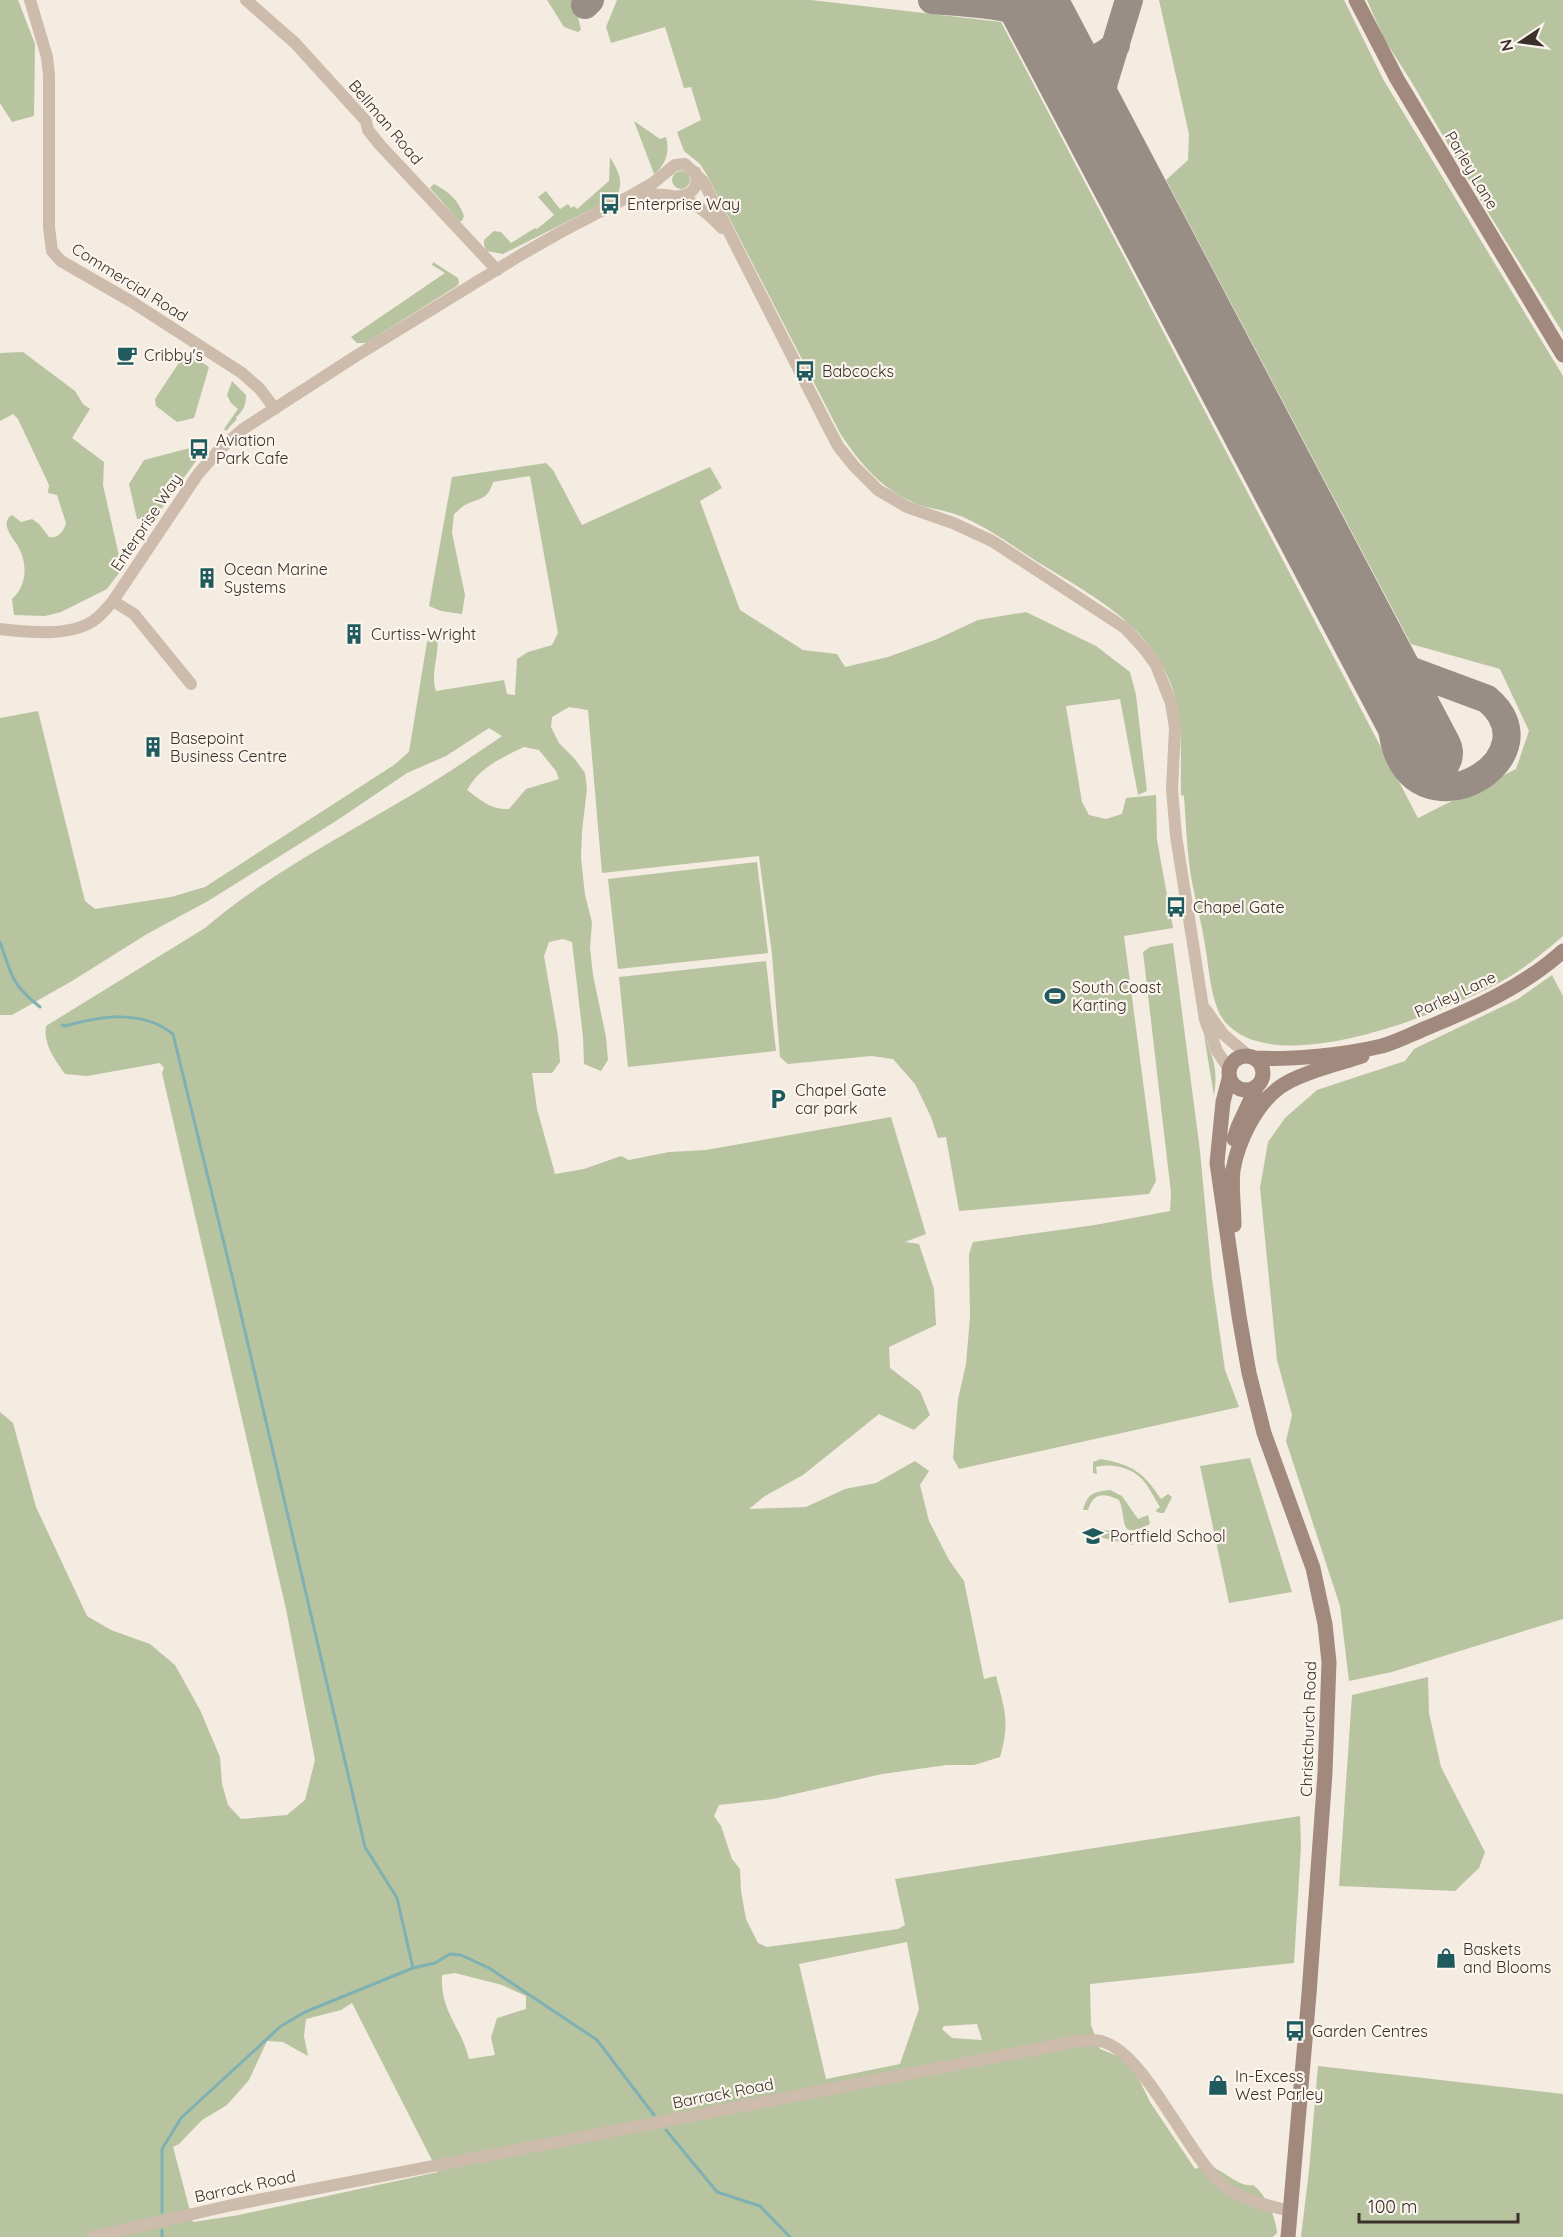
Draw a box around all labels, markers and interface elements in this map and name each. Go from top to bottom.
north arrow [1491,12,1551,72]
text: N [1495,37,1517,53]
street label: Bellman Road [345,76,427,168]
street label: Parley Lane [1441,127,1503,213]
bus stop icon: Enterprise Way [598,192,622,216]
place label: Enterprise Way [627,194,740,214]
street label: Commercial Road [68,238,192,326]
cafe icon: Cribby's [115,343,139,367]
place label: Cribby's [144,345,203,365]
bus stop icon: Babcocks [793,359,817,383]
place label: Babcocks [822,361,894,381]
place label: Aviation Park Cafe [216,430,289,468]
bus stop icon: Aviation Park Cafe [187,437,211,461]
street label: Enterprise Way [106,469,186,575]
place label: Ocean Marine Systems [224,559,328,597]
building icon: Ocean Marine Systems [195,566,219,590]
building icon: Curtiss-Wright [342,622,366,646]
place label: Curtiss-Wright [371,624,476,644]
place label: Basepoint Business Centre [170,728,287,766]
building icon: Basepoint Business Centre [141,735,165,759]
bus stop icon: Chapel Gate [1164,895,1188,919]
place label: Chapel Gate [1193,897,1284,917]
street label: Parley Lane [1411,966,1499,1022]
place label: South Coast Karting [1072,977,1161,1015]
sports icon: South Coast Karting [1043,984,1067,1008]
place label: Chapel Gate car park [795,1080,886,1118]
parking icon: Chapel Gate car park [766,1087,790,1111]
school or university icon: Portfield School [1081,1524,1105,1548]
place label: Portfield School [1110,1526,1226,1546]
street label: Christchurch Road [1296,1661,1320,1797]
place label: Baskets and Blooms [1463,1939,1551,1977]
shop icon: Baskets and Blooms [1434,1946,1458,1970]
bus stop icon: Garden Centres [1283,2019,1307,2043]
place label: Garden Centres [1312,2021,1428,2041]
place label: In-Excess West Parley [1235,2066,1323,2104]
street label: Barrack Road [671,2073,775,2113]
shop icon: In-Excess West Parley [1206,2073,1230,2097]
street label: Barrack Road [193,2166,297,2206]
scale bar [1359,2186,1518,2224]
text: 100 m [1368,2195,1417,2218]

